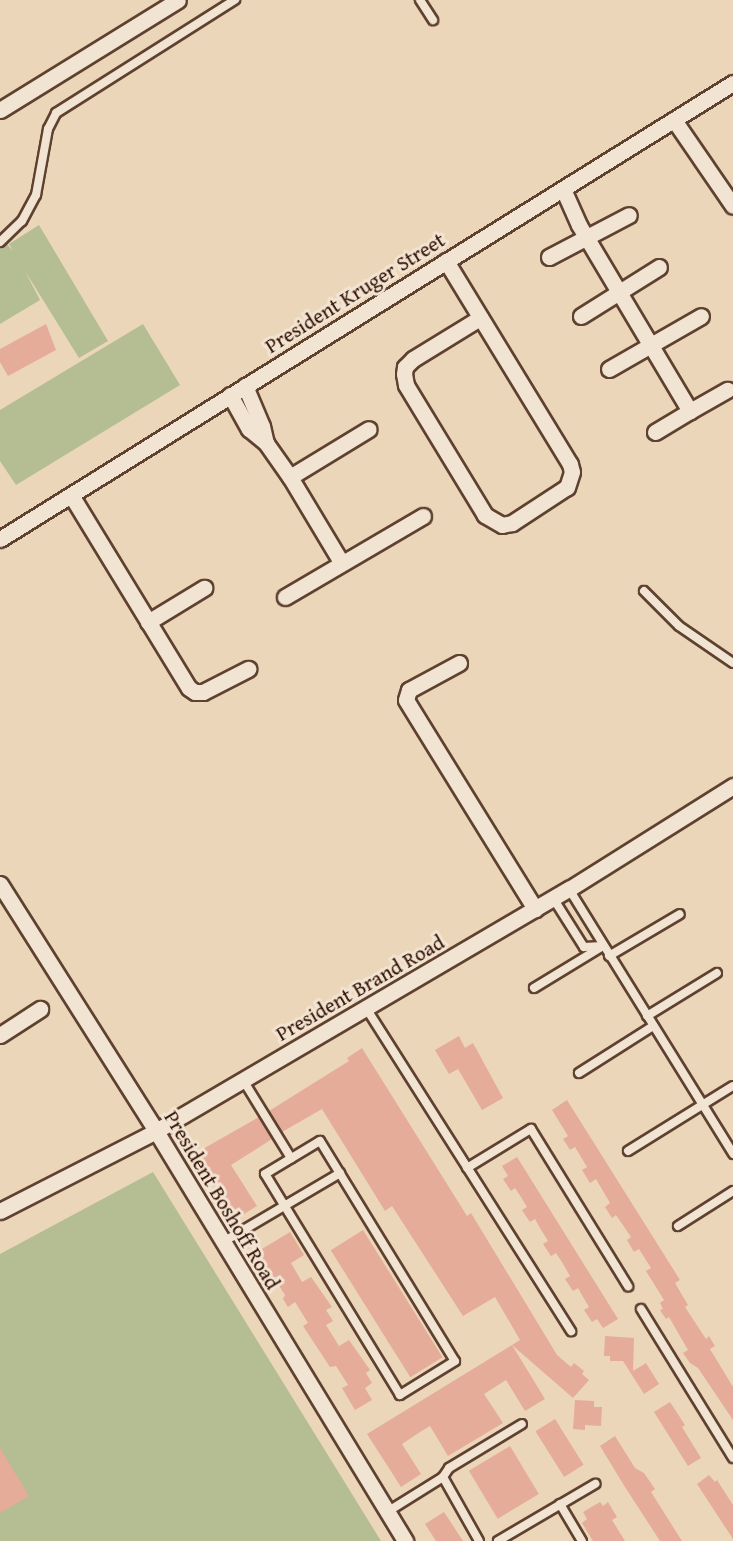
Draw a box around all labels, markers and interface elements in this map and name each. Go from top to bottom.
street label: President Kruger Street [260,227,450,359]
street label: President Brand Road [271,929,449,1047]
street label: President Boshoff Road [159,1106,285,1294]

